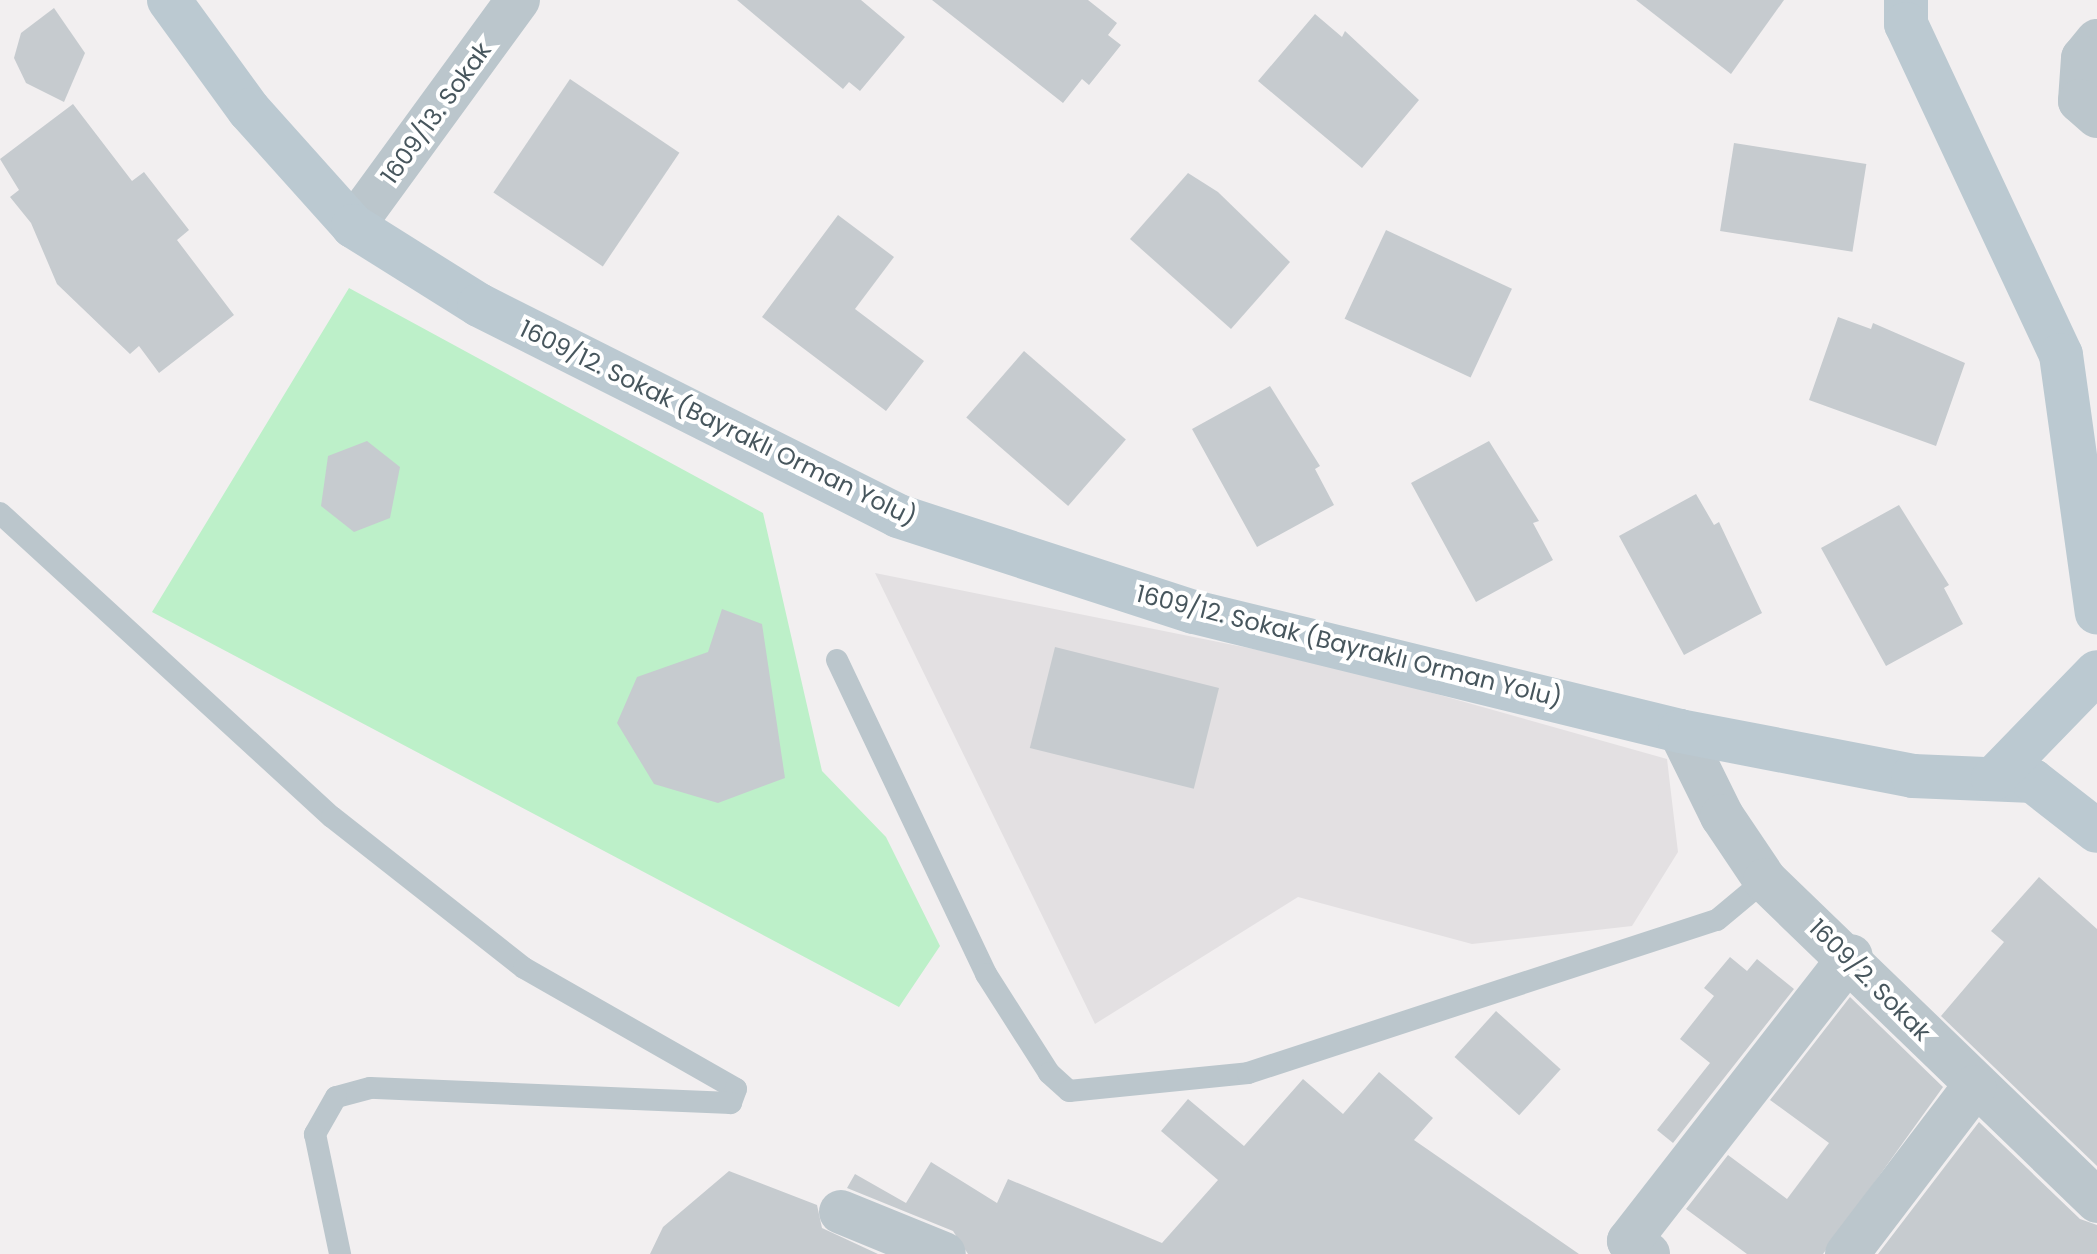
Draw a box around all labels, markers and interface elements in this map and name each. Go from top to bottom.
street label: 1609/13. Sokak [375,37,497,189]
street label: 1609/12. Sokak (Bayraklı Orman Yolu) [515,314,921,532]
street label: 1609/12. Sokak (Bayraklı Orman Yolu) [1133,579,1565,713]
street label: 1609/2. Sokak [1803,913,1937,1047]

